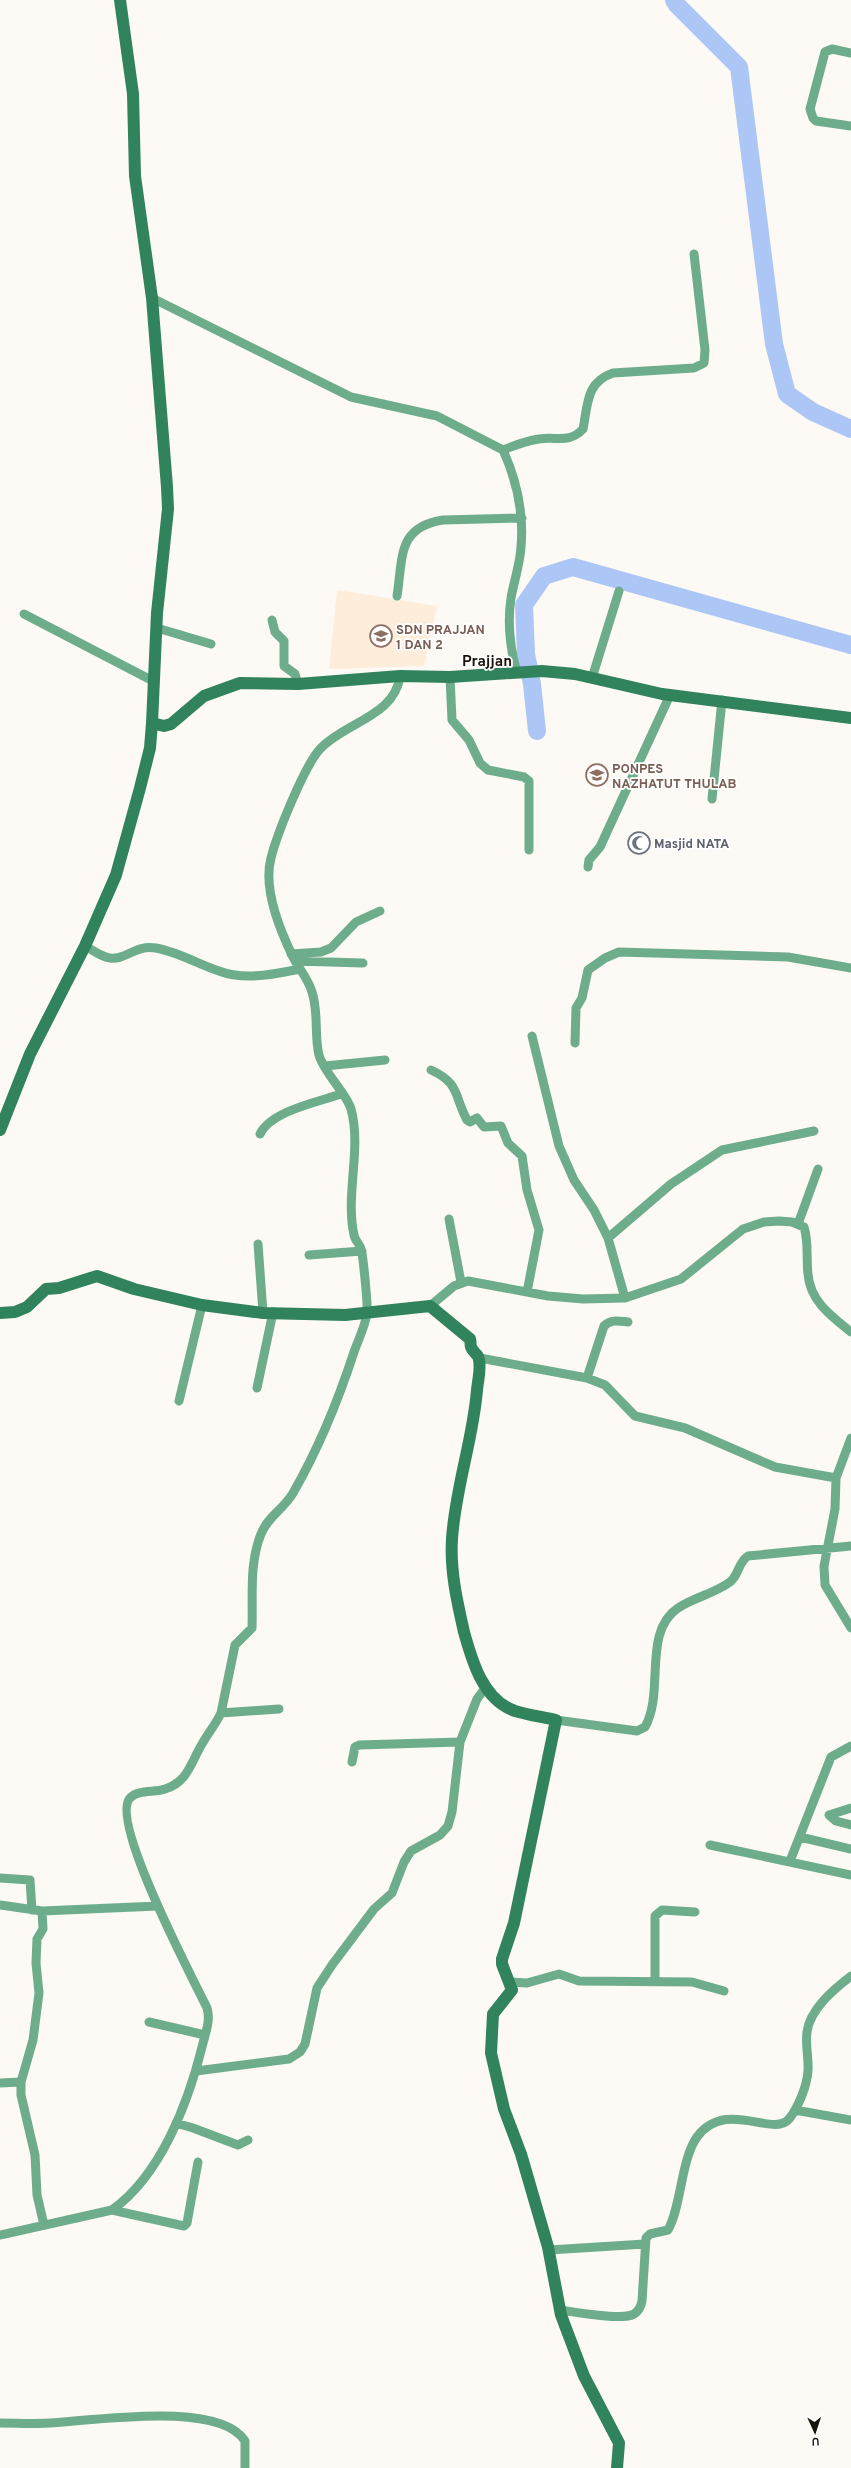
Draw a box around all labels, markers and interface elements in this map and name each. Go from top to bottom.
school or university icon: SDN PRAJJAN 1 DAN 2 [368,623,394,649]
place label: SDN PRAJJAN 1 DAN 2 [396,623,485,654]
district label: Prajjan [462,653,512,672]
school or university icon: PONPES NAZHATUT THULAB [584,762,610,788]
place label: PONPES NAZHATUT THULAB [612,762,736,793]
mosque icon: Masjid NATA [626,830,652,856]
place label: Masjid NATA [654,837,729,853]
north arrow [795,2412,835,2452]
text: U [811,2434,820,2448]

